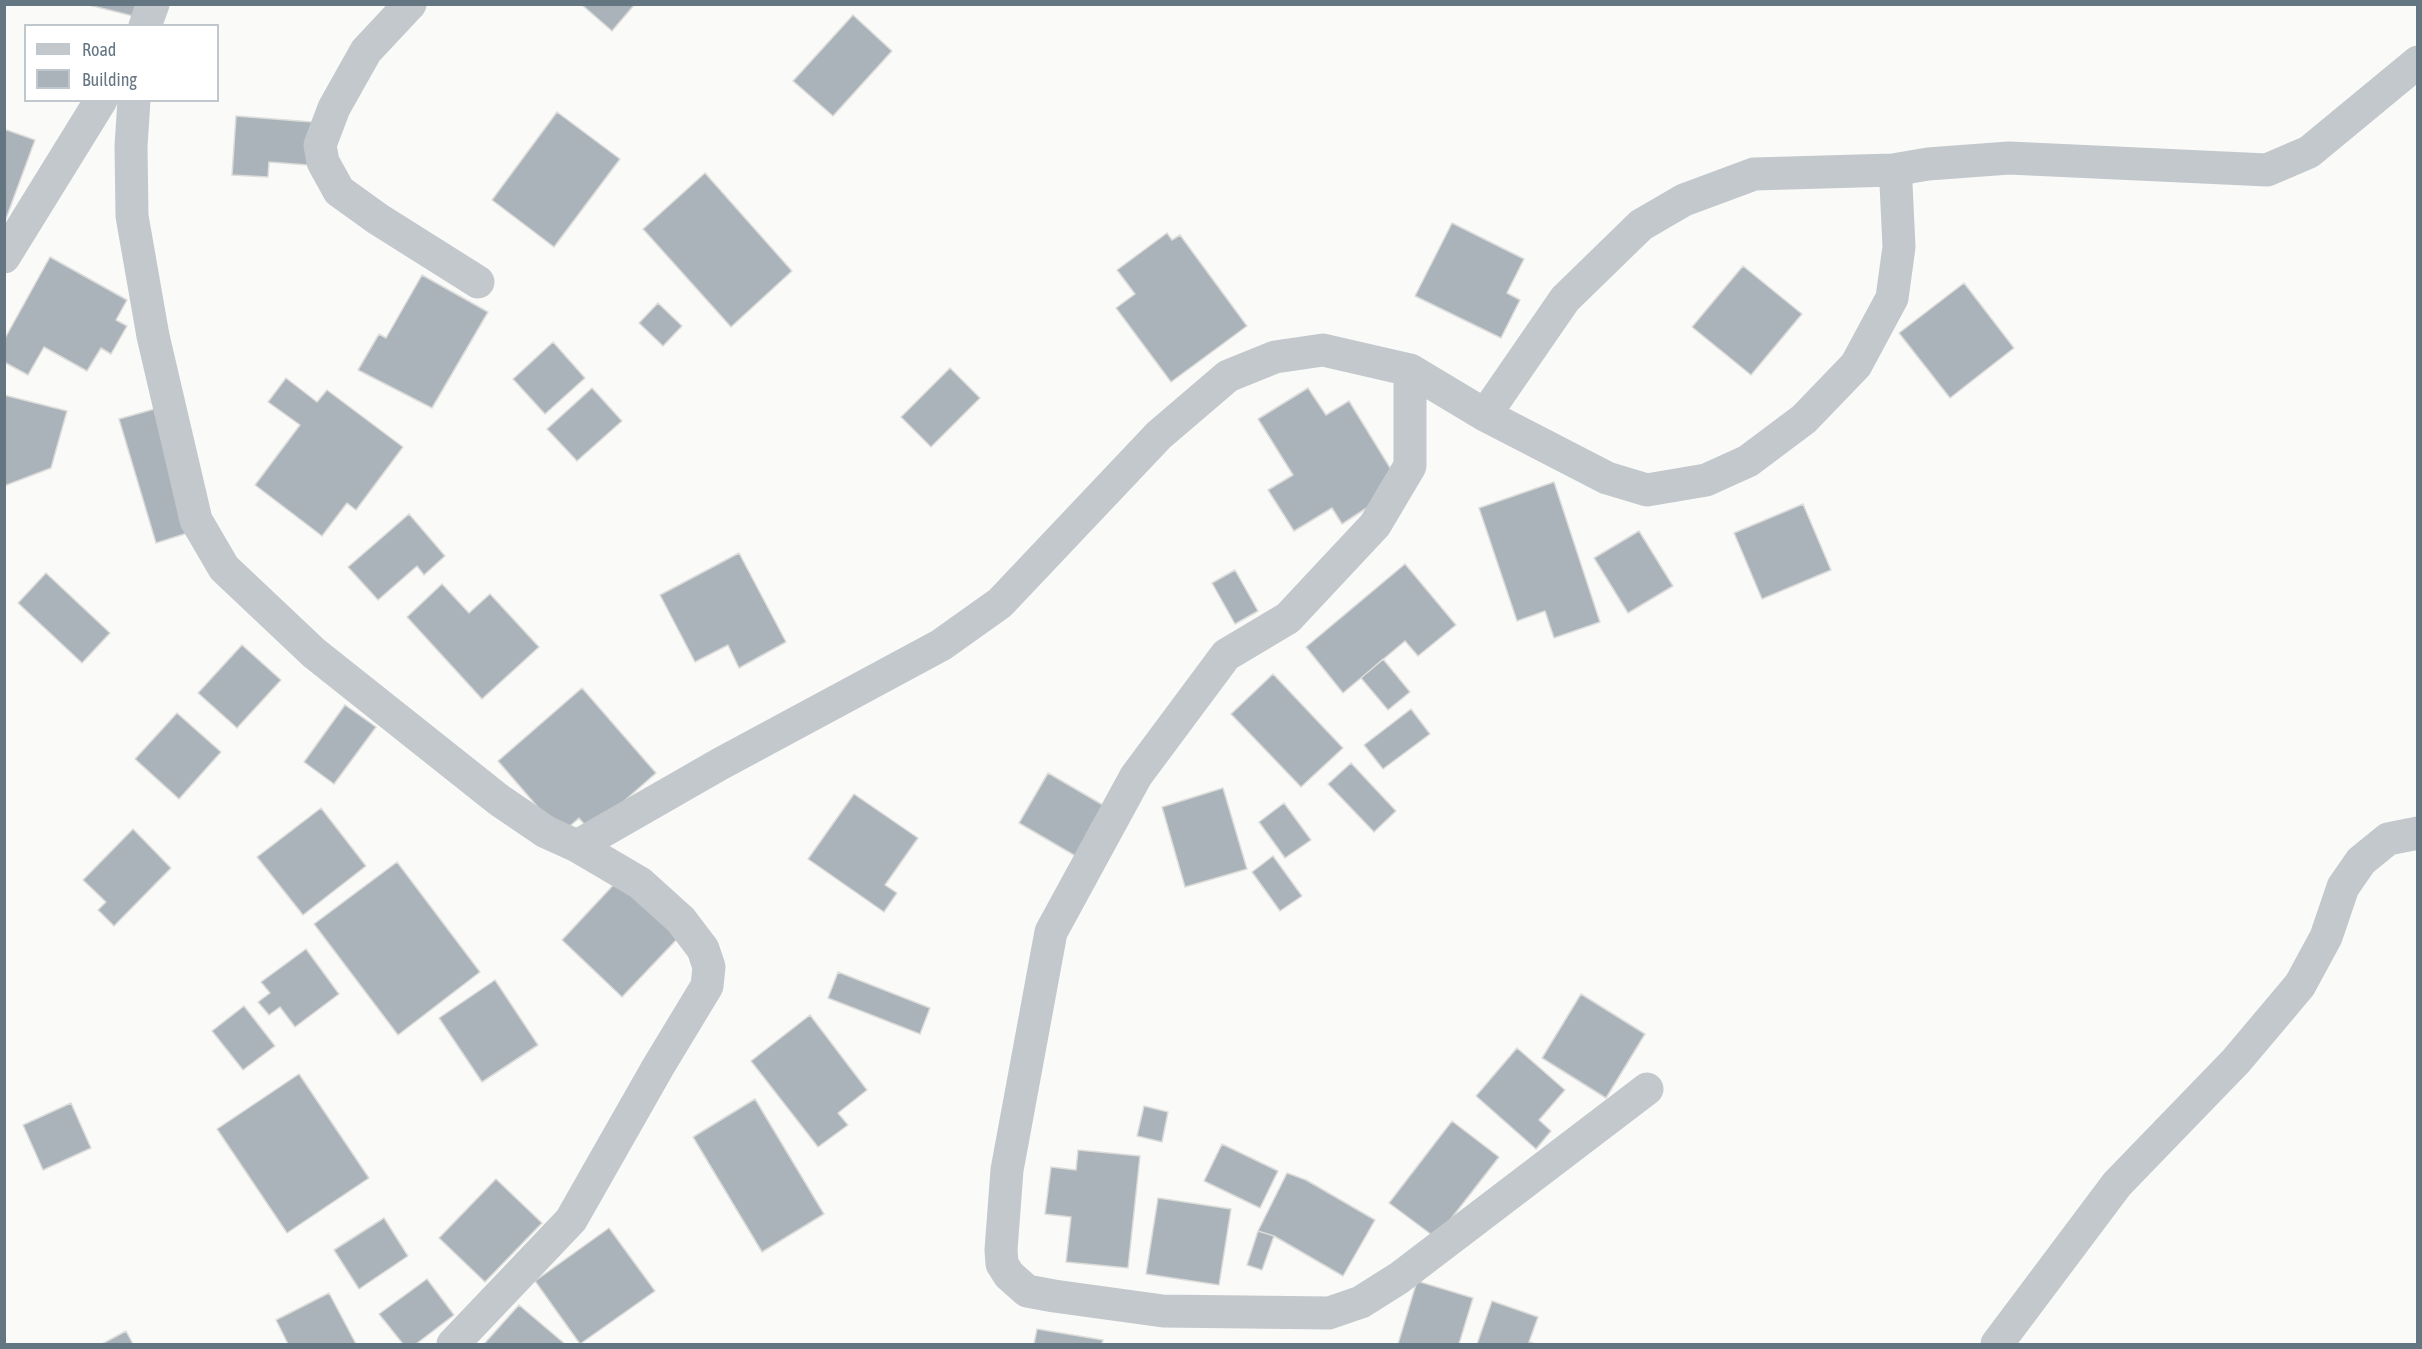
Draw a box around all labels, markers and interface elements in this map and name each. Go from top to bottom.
legend [24,24,219,102]
text: Road [82,39,116,60]
text: Building [82,69,137,90]

